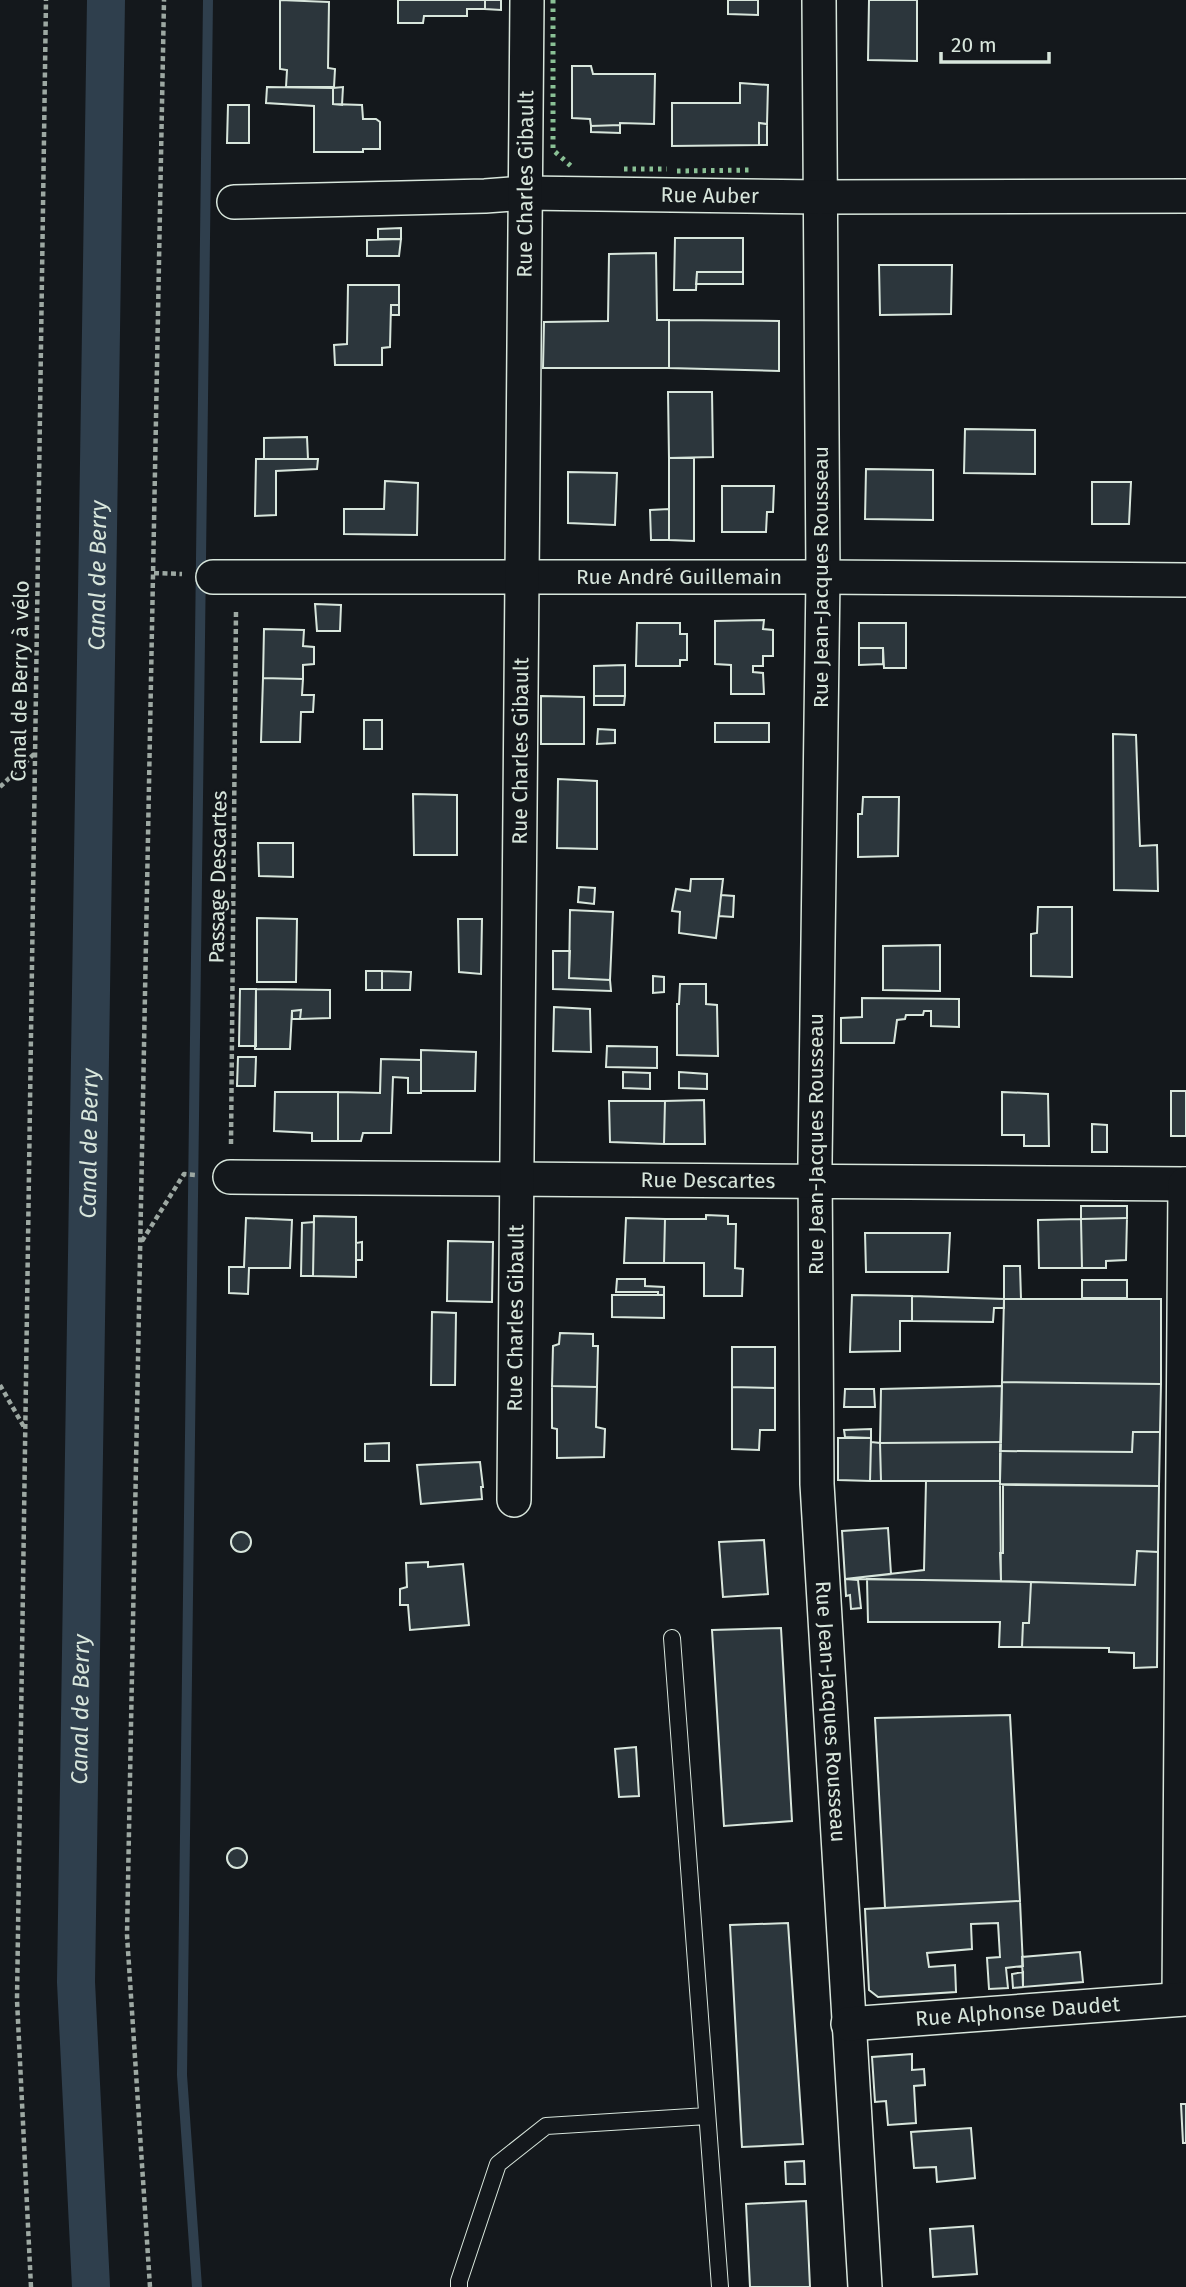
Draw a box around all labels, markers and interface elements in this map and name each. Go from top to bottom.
scale bar [941,21,1050,65]
text: 20 m [951,32,997,58]
street label: Rue Charles Gibault [512,90,539,278]
street label: Rue Auber [660,182,759,209]
street label: Rue Jean-Jacques Rousseau [808,446,834,708]
water label: Canal de Berry [82,499,112,651]
street label: Rue André Guillemain [576,564,782,590]
street label: Canal de Berry à vélo [5,580,35,782]
street label: Rue Charles Gibault [507,657,534,845]
street label: Passage Descartes [203,790,233,964]
street label: Rue Jean-Jacques Rousseau [803,1013,829,1275]
water label: Canal de Berry [74,1067,104,1219]
street label: Rue Descartes [641,1167,776,1194]
street label: Rue Charles Gibault [502,1224,529,1412]
street label: Rue Jean-Jacques Rousseau [810,1580,851,1843]
water label: Canal de Berry [65,1633,95,1785]
street label: Rue Alphonse Daudet [914,1991,1121,2032]

